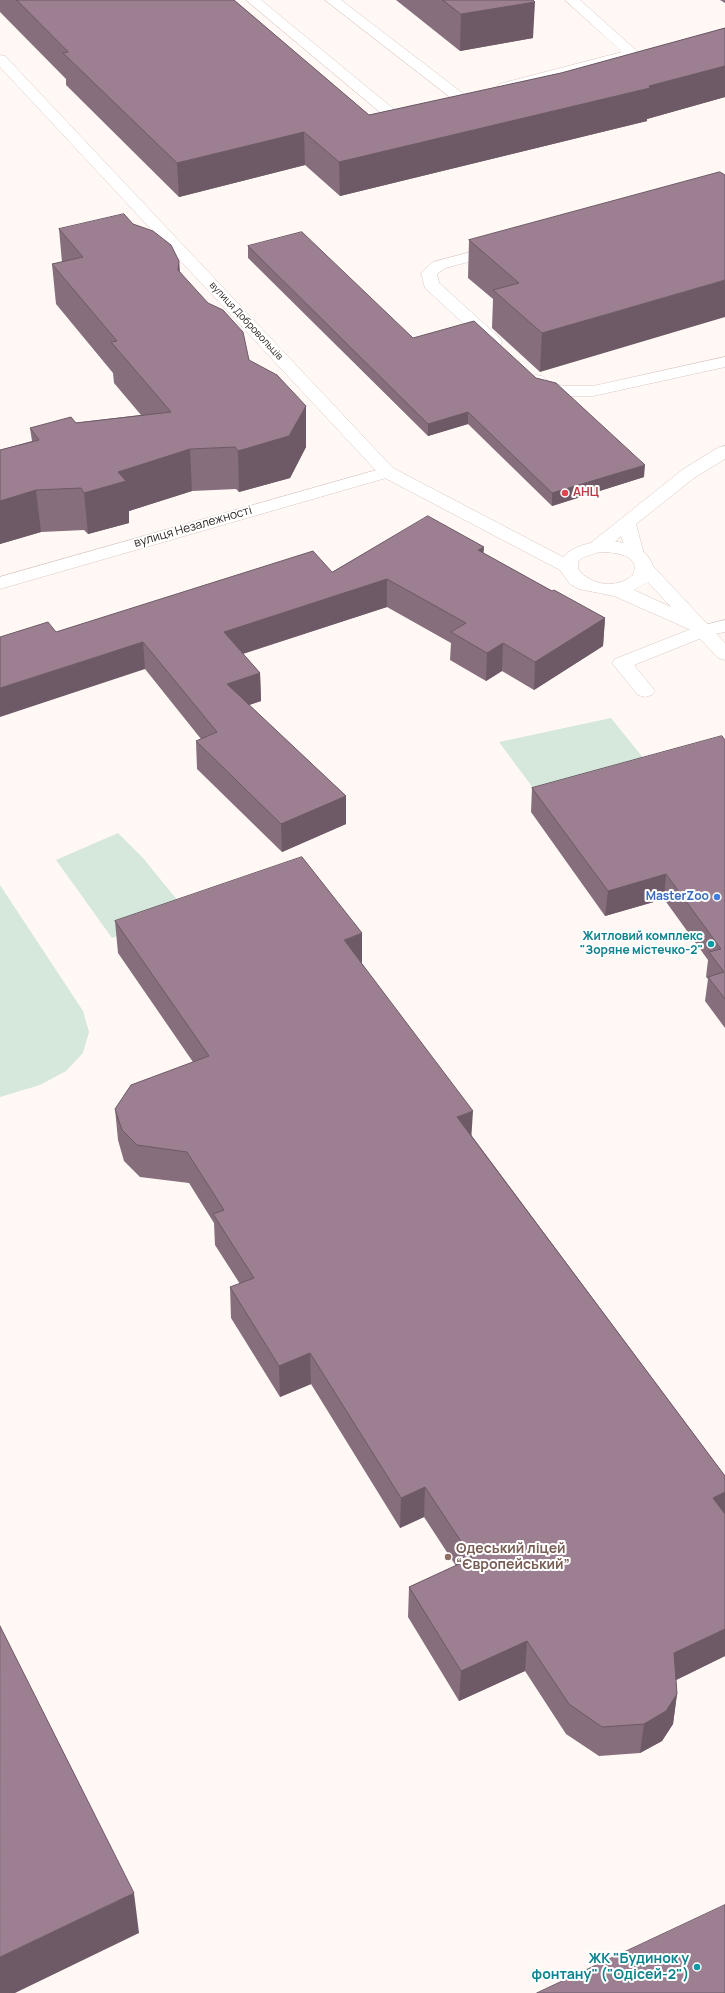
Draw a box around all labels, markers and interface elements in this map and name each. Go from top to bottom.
street label: вулиця Добровольців [207,279,285,363]
place label: АНЦ [573,486,599,500]
marker: АНЦ [560,488,570,498]
street label: вулиця Незалежності [132,503,254,551]
place label: MasterZoo [646,890,709,904]
marker: MasterZoo [712,892,722,902]
place label: Житловий комплекс "Зоряне містечко-2" [580,930,703,958]
marker: Житловий комплекс "Зоряне містечко-2" [706,939,716,949]
place label: Одеський ліцей “Європейський” [456,1541,570,1574]
marker: Одеський ліцей “Європейський” [443,1552,453,1562]
place label: ЖК "Будинок у фонтану" ("Одісей-2") [532,1951,689,1984]
marker: ЖК "Будинок у фонтану" ("Одісей-2") [692,1962,702,1972]

